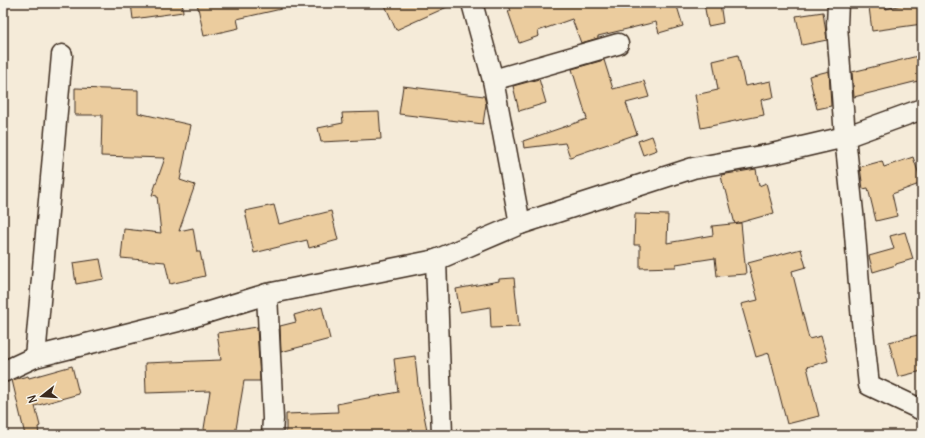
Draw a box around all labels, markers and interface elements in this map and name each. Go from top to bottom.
north arrow [22,376,62,416]
text: N [25,393,40,405]

